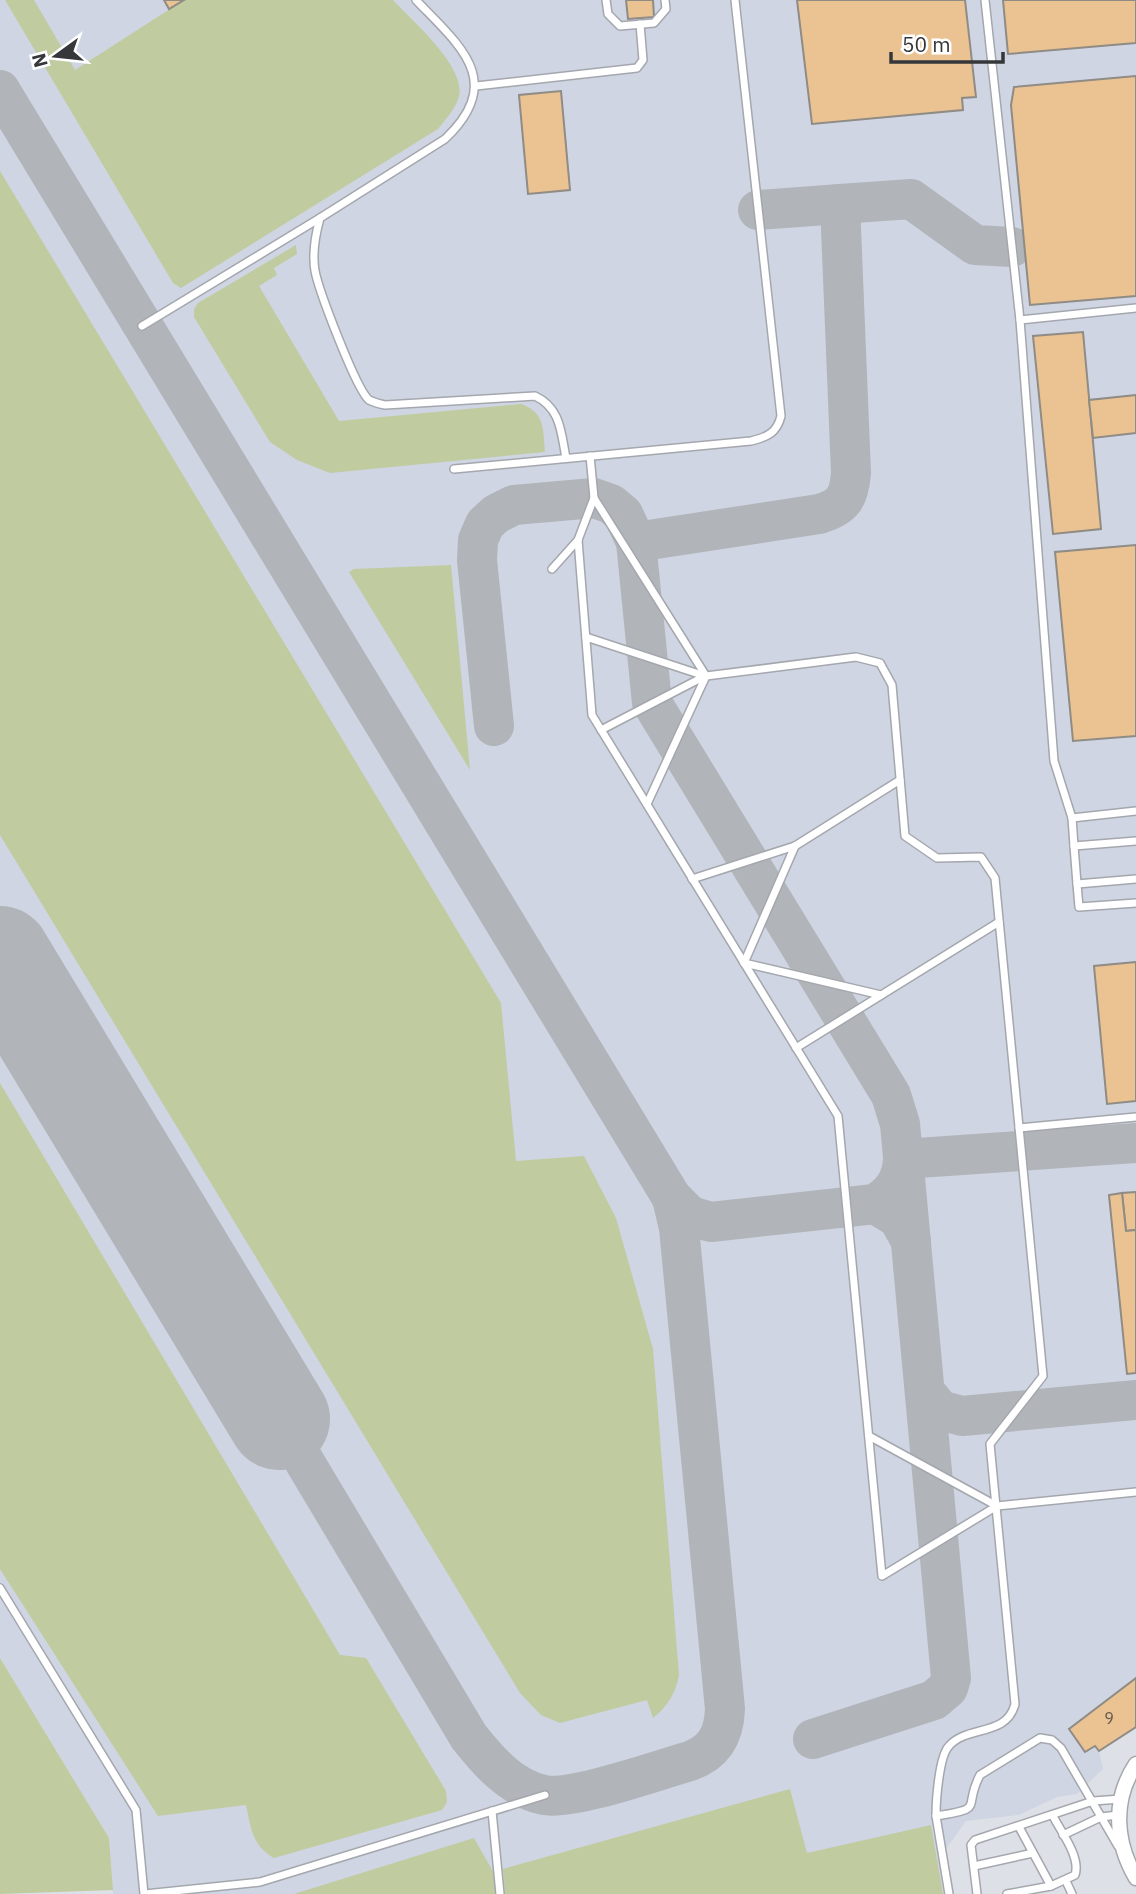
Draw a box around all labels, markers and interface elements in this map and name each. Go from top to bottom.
north arrow [21,21,91,91]
scale bar [891,21,1003,65]
text: 50 m [902,30,951,58]
text: N [26,51,53,70]
house number: 9 [1104,1708,1114,1728]

